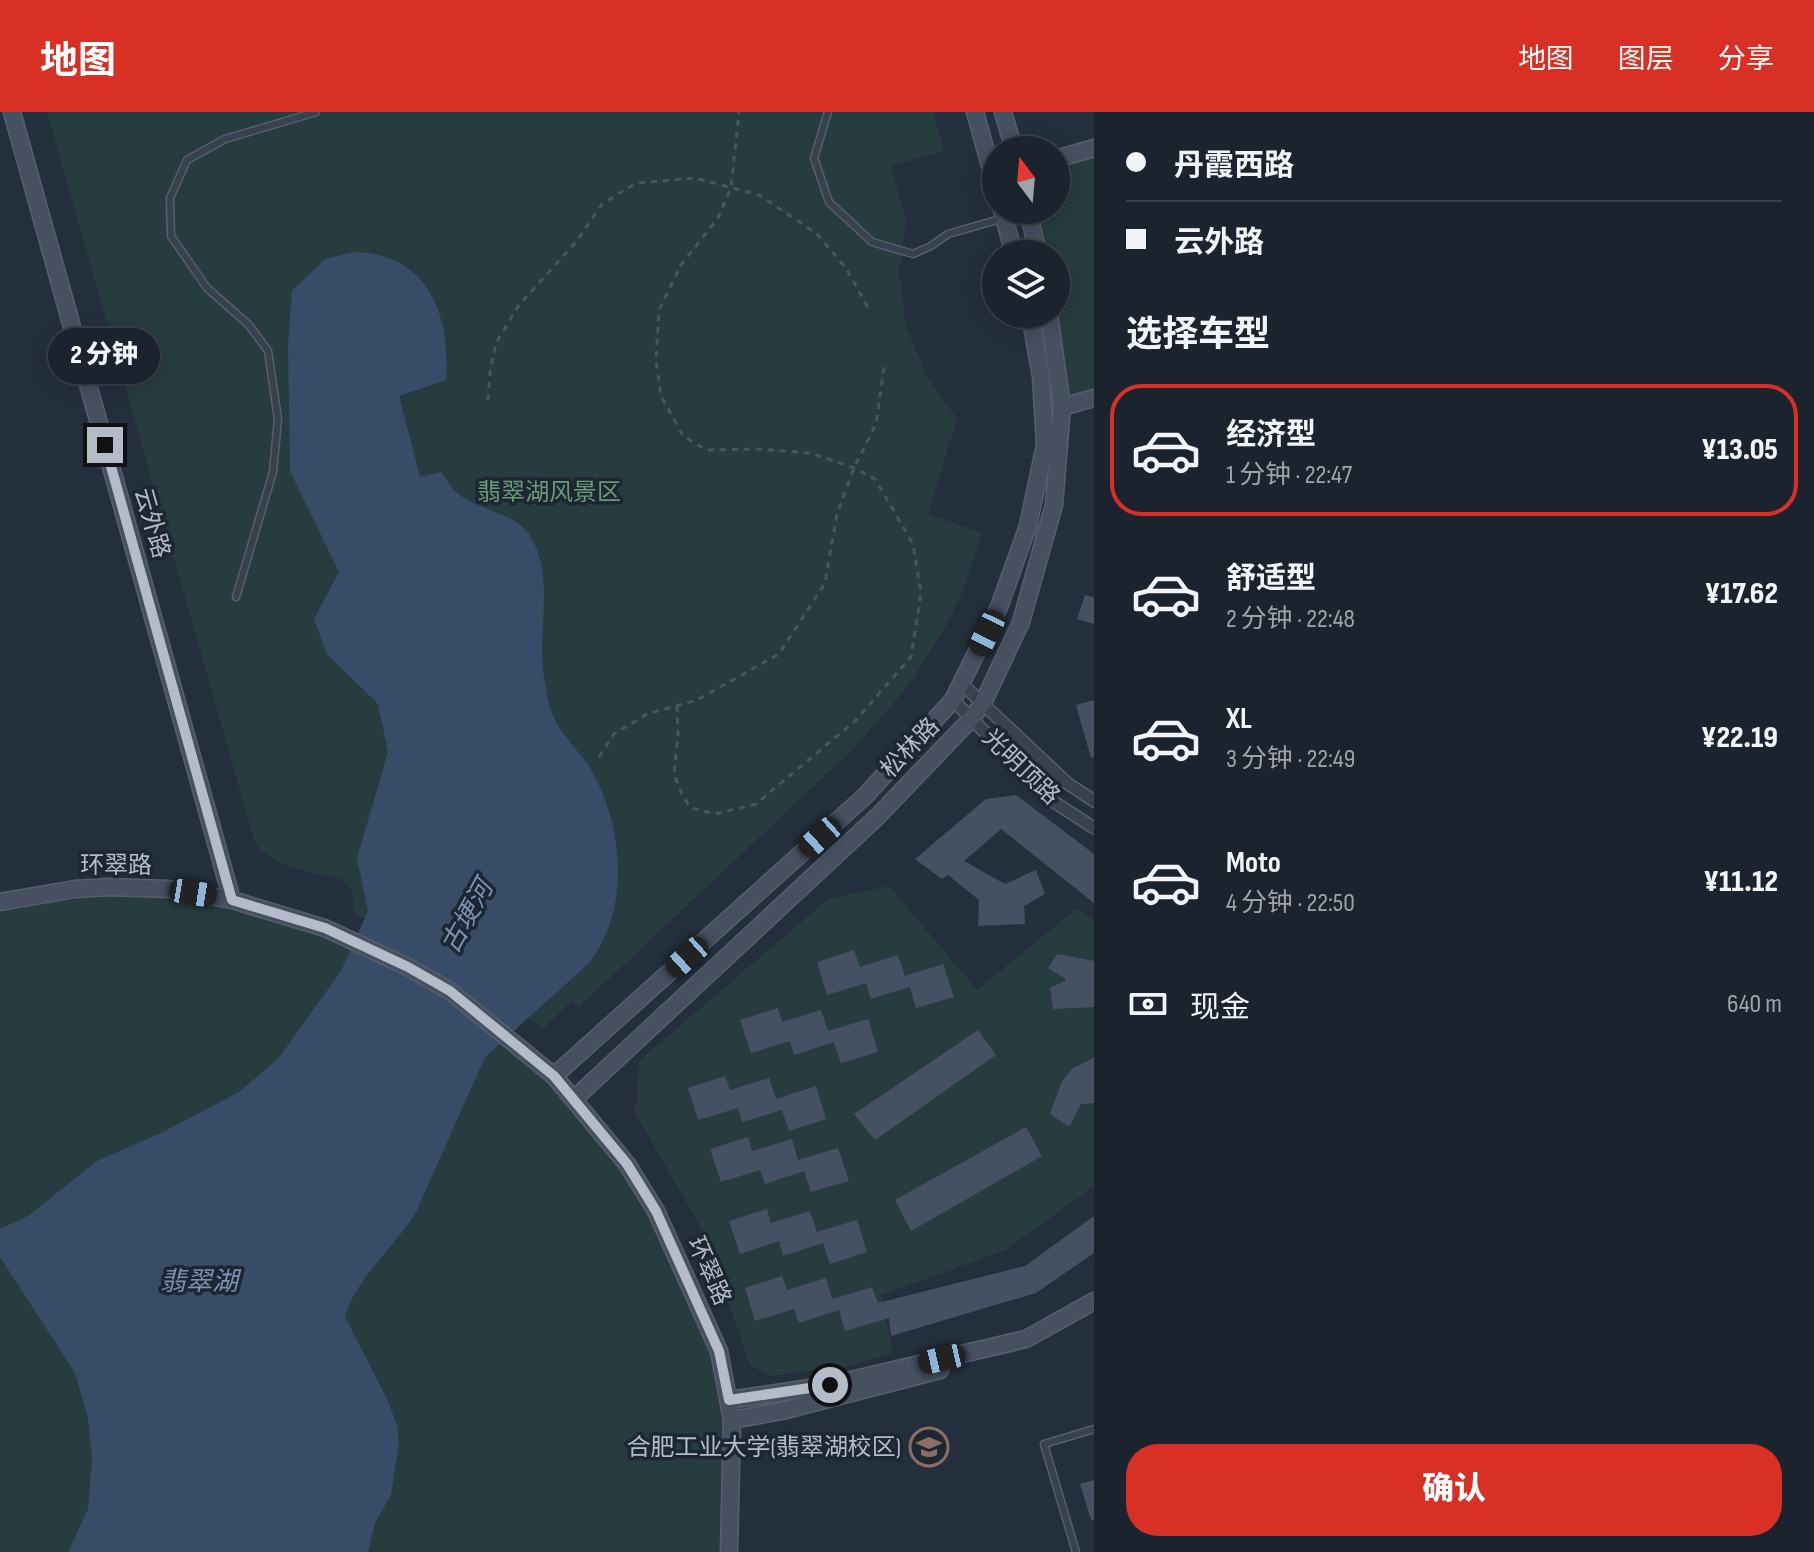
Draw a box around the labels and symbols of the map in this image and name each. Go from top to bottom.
north arrow [982,136,1070,224]
callout: 2 分钟 [49,329,161,385]
route end [87,427,123,463]
park label: 翡翠湖风景区 [477,478,621,507]
street label: 云外路 [128,484,176,562]
car [966,606,1008,660]
street label: 松林路 [875,712,945,784]
street label: 光明顶路 [976,723,1066,811]
car [794,812,846,862]
street label: 环翠路 [80,851,152,880]
water label: 古埂河 [436,871,503,959]
car [167,877,219,909]
car [661,932,713,982]
street label: 环翠路 [681,1232,737,1310]
water label: 翡翠湖 [160,1267,242,1298]
car [916,1342,968,1376]
route start [812,1367,848,1403]
school or university icon: 合肥工业大学(翡翠湖校区) [908,1426,950,1468]
place label: 合肥工业大学(翡翠湖校区) [627,1433,901,1462]

